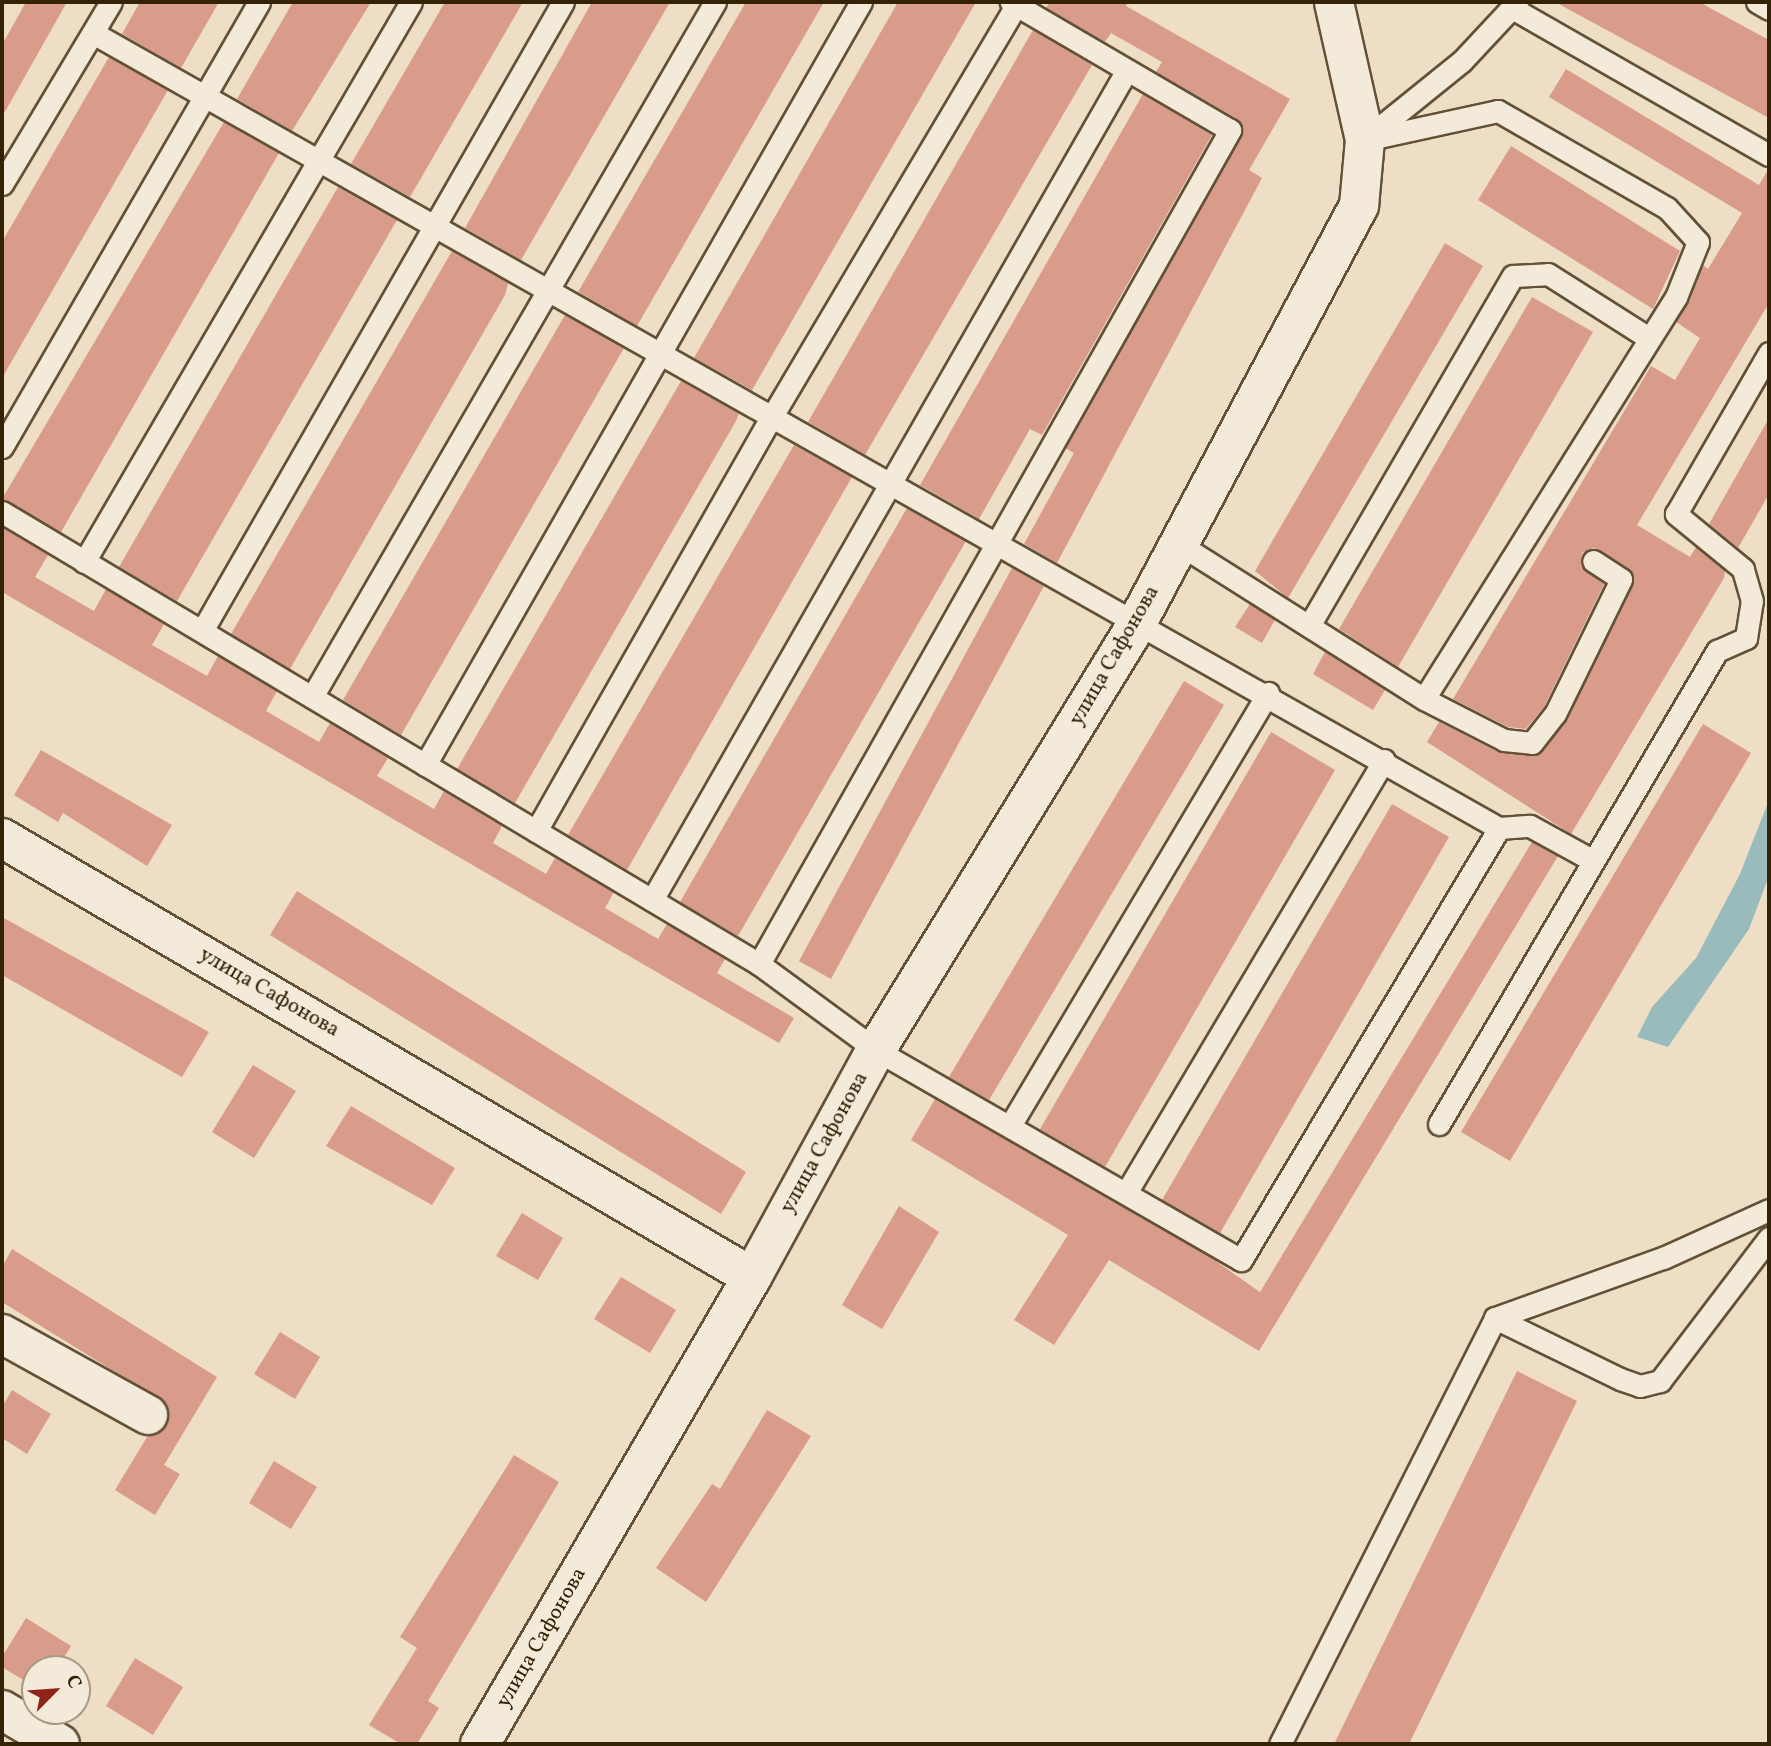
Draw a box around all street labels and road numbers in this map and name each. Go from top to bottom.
street label: улица Сафонова [1065,581,1165,731]
street label: улица Сафонова [194,943,344,1043]
street label: улица Сафонова [776,1068,874,1218]
street label: улица Сафонова [492,1563,592,1713]

